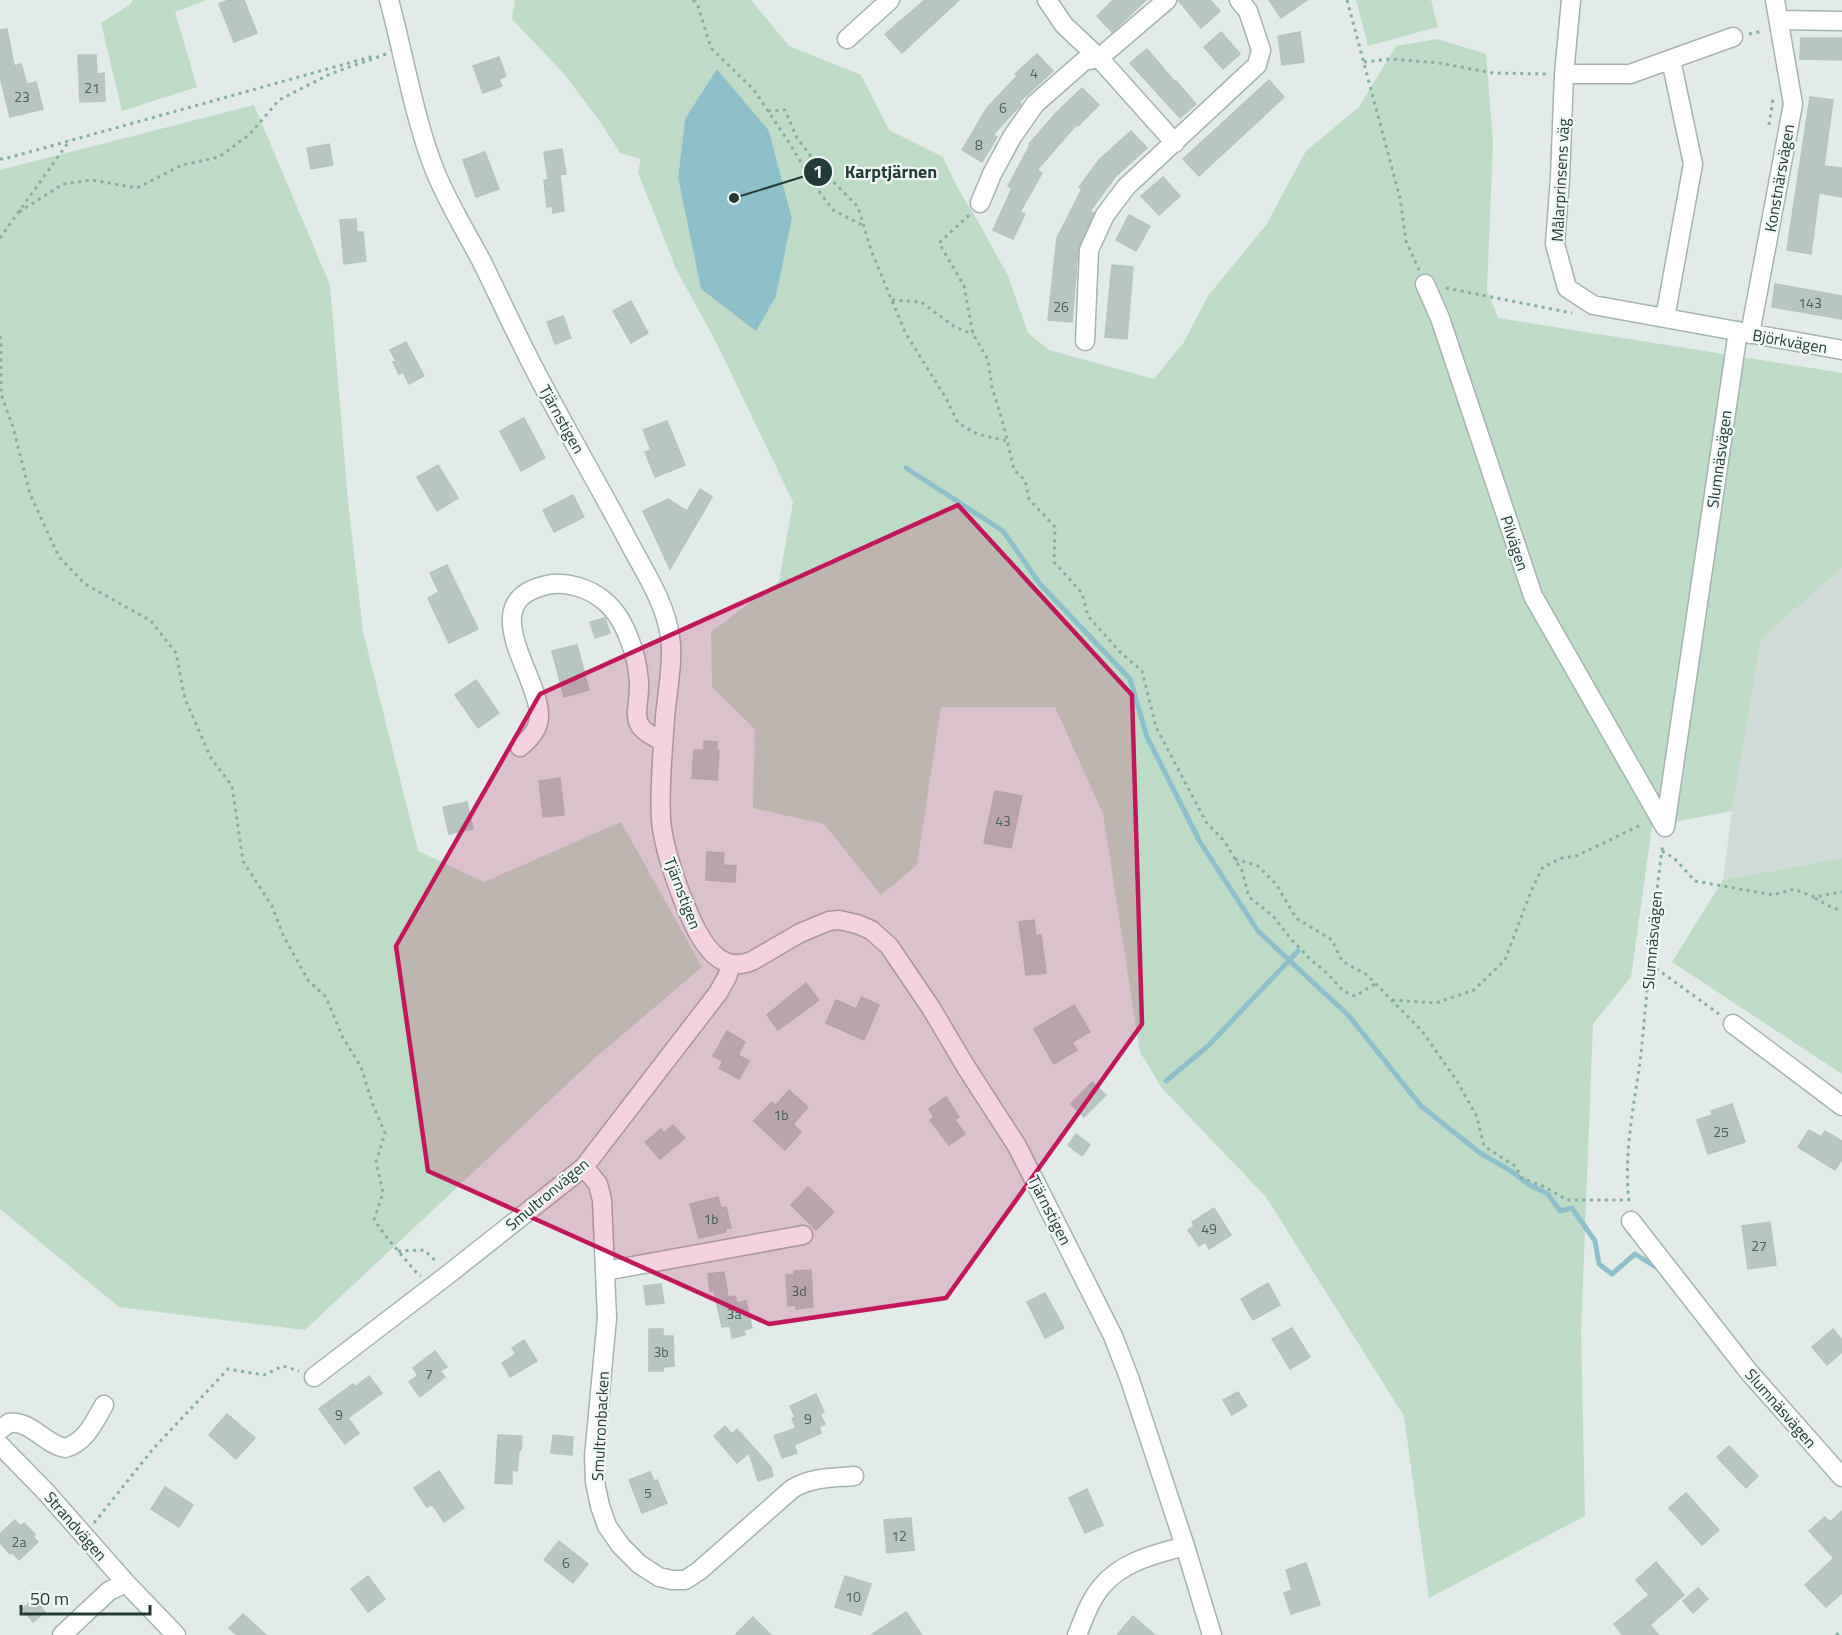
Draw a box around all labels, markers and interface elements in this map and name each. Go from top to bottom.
house number: 4 [1030,62,1038,83]
house number: 21 [84,77,100,98]
house number: 23 [14,86,30,107]
house number: 6 [999,97,1007,118]
street label: Målarprinsens väg [1545,118,1575,242]
street label: Konstnärsvägen [1758,122,1800,234]
house number: 8 [975,134,983,155]
callout: Karptjärnen [803,154,949,190]
text: 1 [813,158,823,185]
text: Karptjärnen [845,158,937,185]
house number: 143 [1798,292,1822,313]
house number: 26 [1053,296,1069,317]
street label: Björkvägen [1751,323,1829,359]
street label: Tjärnstigen [533,380,591,458]
street label: Slumnäsvägen [1700,408,1738,510]
street label: Pilvägen [1495,512,1535,574]
house number: 43 [995,810,1011,831]
street label: Tjärnstigen [658,853,708,933]
street label: Slumnäsvägen [1636,890,1668,990]
house number: 1b [773,1104,789,1125]
house number: 25 [1713,1121,1729,1142]
street label: Smultronvägen [500,1152,594,1236]
street label: Tjärnstigen [1022,1171,1078,1249]
house number: 1b [703,1208,719,1229]
house number: 49 [1201,1218,1217,1239]
house number: 27 [1751,1235,1767,1256]
house number: 3d [791,1280,807,1301]
house number: 3a [727,1303,741,1324]
house number: 3b [653,1341,669,1362]
house number: 7 [425,1363,433,1384]
street label: Slumnäsvägen [1740,1363,1822,1453]
street label: Smultronbacken [585,1371,615,1481]
house number: 9 [335,1404,343,1425]
house number: 9 [804,1408,812,1429]
house number: 5 [644,1482,652,1503]
street label: Strandvägen [39,1486,113,1566]
house number: 12 [891,1525,907,1546]
house number: 2a [12,1531,26,1552]
house number: 6 [562,1552,570,1573]
scale bar [21,1578,150,1616]
text: 50 m [30,1585,69,1612]
house number: 10 [845,1586,861,1607]

